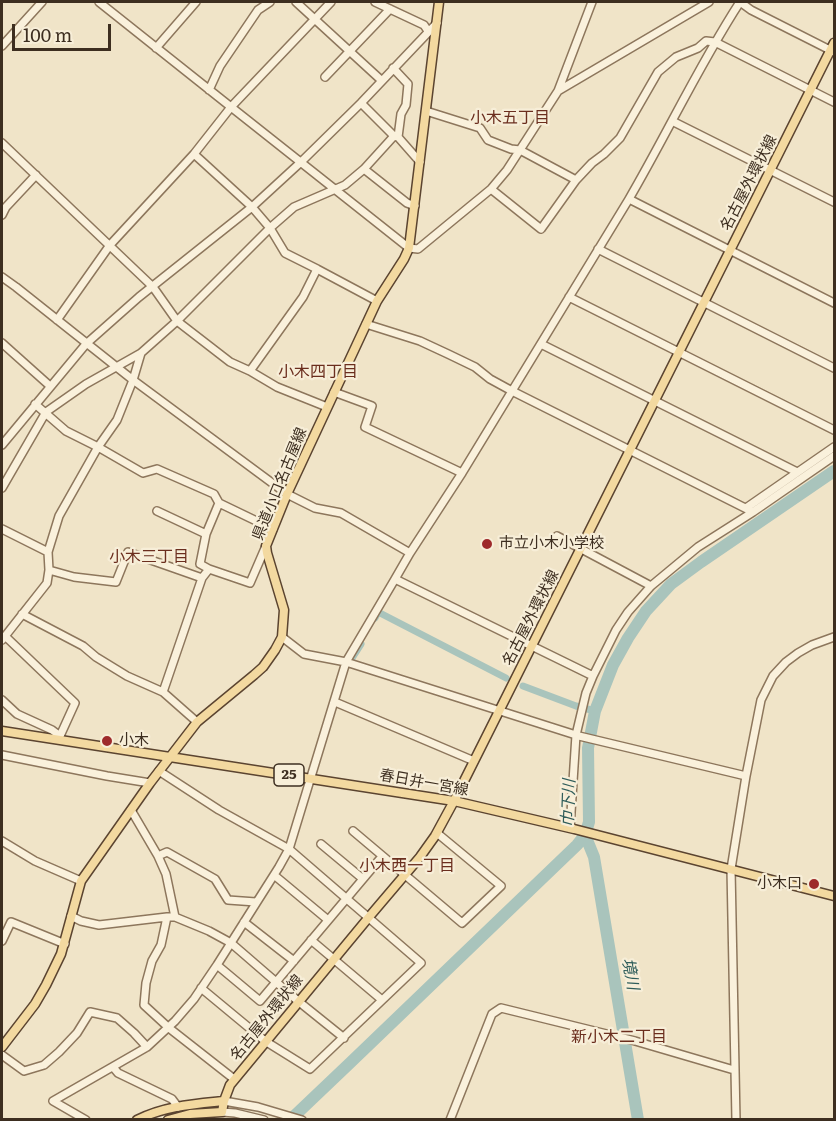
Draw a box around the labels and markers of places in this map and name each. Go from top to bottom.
place label: 市立小木小学校 [499,535,604,553]
marker: 市立小木小学校 [480,537,494,551]
place label: 小木 [119,732,149,750]
marker: 小木 [100,734,114,748]
place label: 小木口 [757,875,802,893]
marker: 小木口 [807,877,821,891]

